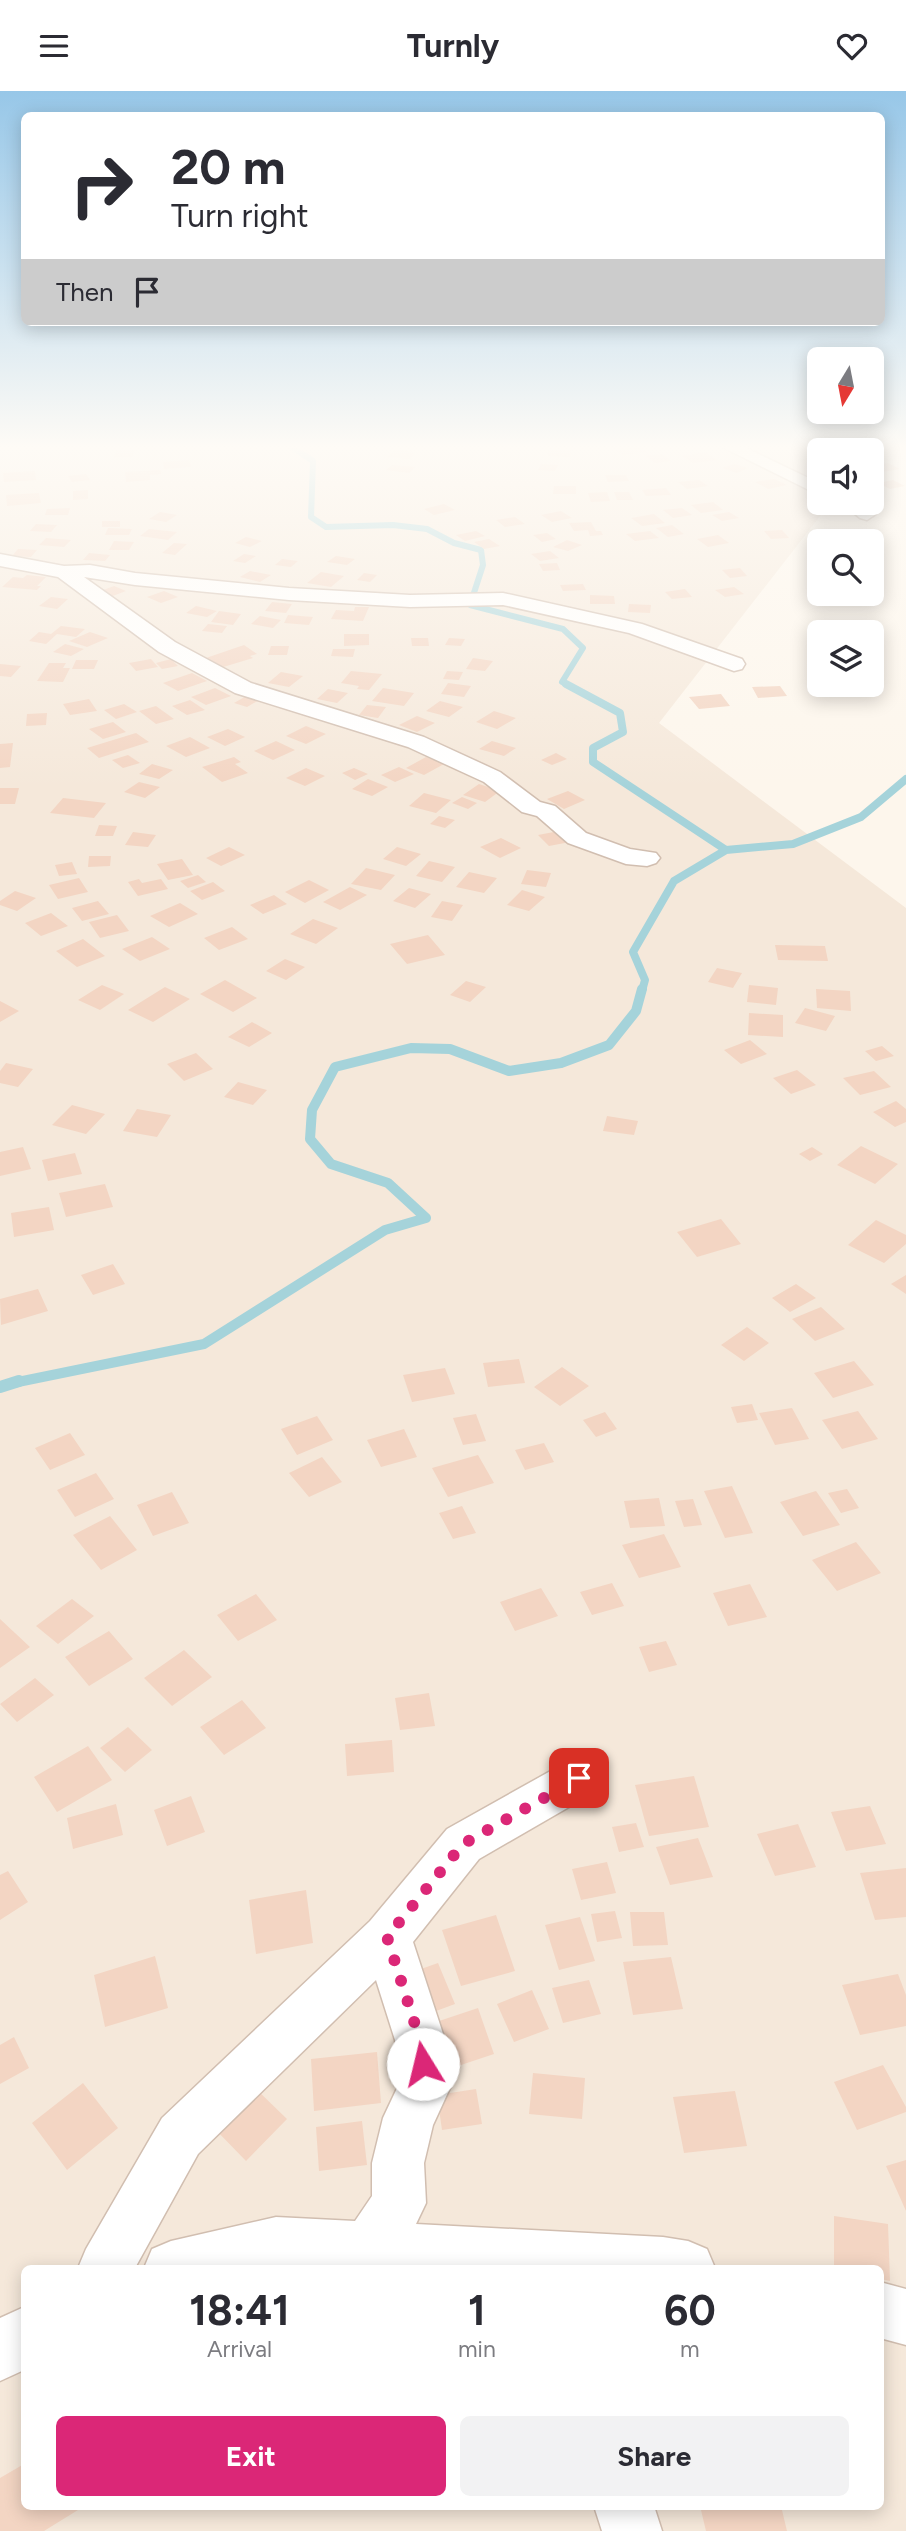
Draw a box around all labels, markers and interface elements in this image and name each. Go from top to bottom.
icon: menu [35,27,73,65]
text: Turnly [407,27,499,65]
icon: heart [833,27,871,65]
text: 20 m [171,137,286,196]
icon: right [56,140,147,231]
text: Turn right [171,197,309,235]
icon: arrive [128,273,166,311]
text: Then [56,276,114,308]
north arrow [807,347,884,423]
map controls [807,347,884,697]
button: sound [807,438,884,515]
button: search [807,529,884,606]
button: layers [807,620,884,697]
pin [549,1748,609,1808]
icon: arrive [560,1759,598,1797]
position arrow [386,2027,460,2101]
text: 18:41 [189,2285,290,2336]
text: 1 [468,2285,486,2336]
text: 60 [664,2285,716,2336]
text: Arrival [207,2335,272,2363]
text: min [458,2335,496,2363]
text: m [680,2335,700,2363]
button: Exit [56,2416,446,2496]
button: Share [460,2416,849,2496]

